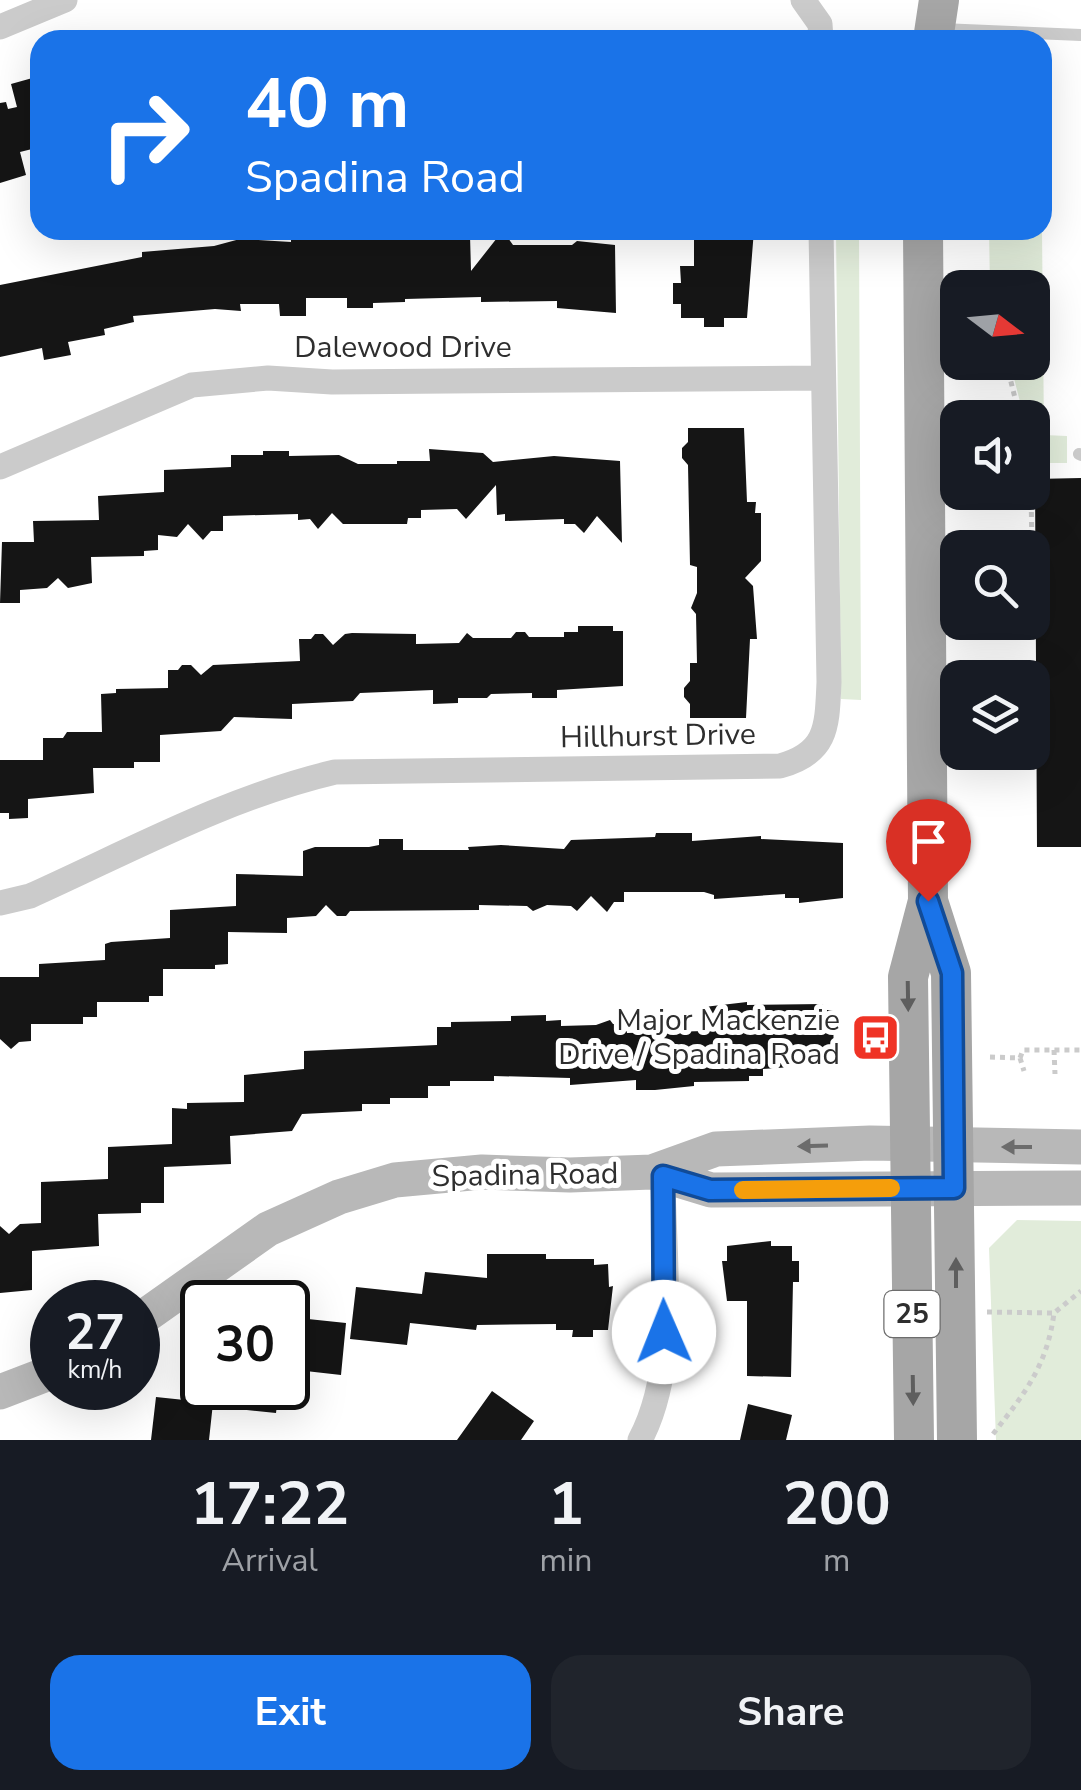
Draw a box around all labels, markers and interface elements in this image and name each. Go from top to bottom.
text: 40 m [245,56,409,152]
icon: right [80,70,210,200]
text: Spadina Road [245,147,525,208]
north arrow [940,270,1050,380]
map controls [940,270,1050,770]
street label: Dalewood Drive [294,327,512,368]
button: sound [940,400,1050,510]
button: search [940,530,1050,640]
button: layers [940,660,1050,770]
street label: Hillhurst Drive [560,714,756,758]
pin [886,799,971,902]
icon: arrive [901,814,956,869]
one-way arrow [900,980,916,1012]
place label: Major Mackenzie Drive / Spadina Road [558,1000,840,1075]
bus stop icon: Major Mackenzie Drive / Spadina Road [849,1011,901,1063]
one-way arrow [796,1138,828,1154]
one-way arrow [1000,1139,1032,1155]
street label: Spadina Road [431,1153,619,1197]
one-way arrow [948,1256,964,1288]
speed limit sign: 30 [180,1280,310,1410]
position arrow [612,1280,716,1384]
road number: 25 [884,1291,940,1337]
text: 27 [65,1298,125,1367]
text: km/h [67,1353,123,1387]
one-way arrow [905,1374,921,1406]
text: 17:22 [190,1463,349,1545]
text: 1 [548,1463,584,1545]
text: 200 [783,1463,891,1545]
text: Arrival [222,1539,318,1582]
text: min [539,1539,592,1582]
text: m [823,1539,850,1582]
button: Exit [50,1655,531,1770]
button: Share [551,1655,1031,1770]

